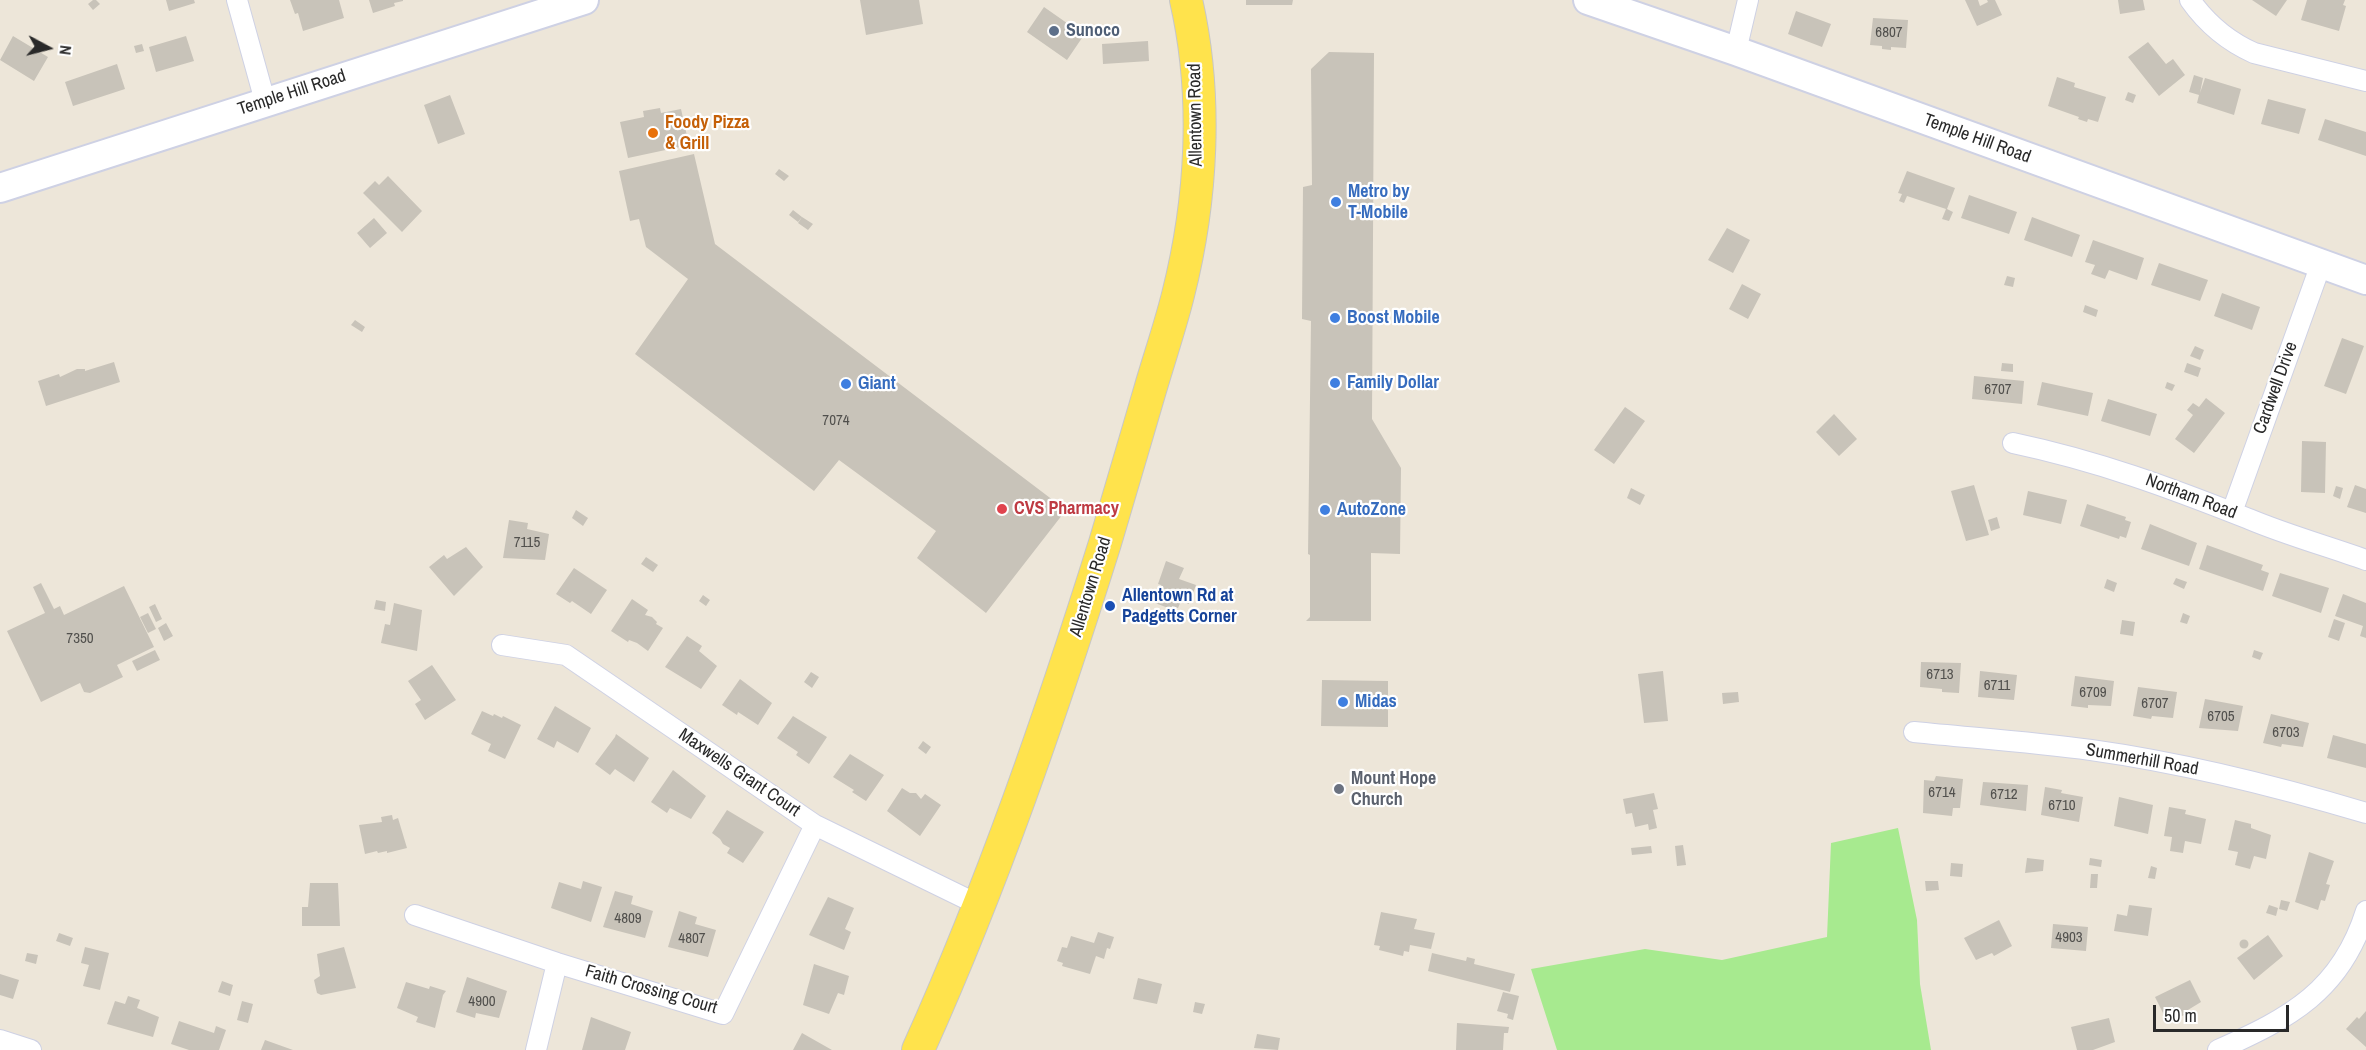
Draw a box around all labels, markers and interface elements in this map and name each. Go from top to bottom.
north arrow [18,18,78,78]
place label: Sunoco [1066,20,1120,42]
marker: Sunoco [1047,24,1061,38]
house number: 6807 [1875,24,1903,42]
text: N [54,44,77,56]
street label: Allentown Road [1184,63,1208,167]
street label: Temple Hill Road [235,65,349,121]
street label: Temple Hill Road [1921,110,2033,168]
place label: Foody Pizza & Grill [665,112,750,154]
marker: Foody Pizza & Grill [646,126,660,140]
place label: Metro by T-Mobile [1348,181,1410,224]
marker: Metro by T-Mobile [1329,195,1343,209]
place label: Boost Mobile [1347,307,1440,329]
marker: Boost Mobile [1328,311,1342,325]
street label: Cardwell Drive [2249,339,2303,437]
place label: Family Dollar [1347,372,1439,394]
place label: Giant [858,373,896,395]
marker: Family Dollar [1328,376,1342,390]
marker: Giant [839,377,853,391]
house number: 6707 [1984,381,2012,399]
house number: 7074 [822,412,850,430]
street label: Northam Road [2142,470,2240,524]
place label: CVS Pharmacy [1014,498,1119,520]
place label: AutoZone [1337,499,1406,521]
marker: CVS Pharmacy [995,502,1009,516]
marker: AutoZone [1318,503,1332,517]
house number: 7115 [514,534,540,552]
street label: Allentown Road [1066,534,1116,640]
place label: Allentown Rd at Padgetts Corner [1122,585,1237,628]
marker: Allentown Rd at Padgetts Corner [1103,599,1117,613]
house number: 7350 [66,630,94,648]
house number: 6713 [1926,666,1954,684]
house number: 6711 [1984,677,2010,695]
house number: 6709 [2079,684,2107,702]
place label: Midas [1355,691,1397,713]
marker: Midas [1336,695,1350,709]
house number: 6707 [2141,695,2169,713]
house number: 6705 [2207,708,2235,726]
street label: Maxwells Grant Court [674,724,804,822]
house number: 6703 [2272,724,2300,742]
street label: Summerhill Road [2084,739,2200,781]
place label: Mount Hope Church [1351,768,1436,810]
marker: Mount Hope Church [1332,782,1346,796]
house number: 6714 [1928,784,1956,802]
house number: 6712 [1990,786,2018,804]
house number: 6710 [2048,797,2076,815]
house number: 4809 [614,910,642,928]
house number: 4903 [2055,929,2083,947]
house number: 4807 [678,930,706,948]
street label: Faith Crossing Court [583,961,719,1019]
house number: 4900 [468,993,496,1011]
scale bar [2156,993,2292,1031]
text: 50 m [2164,1003,2197,1028]

